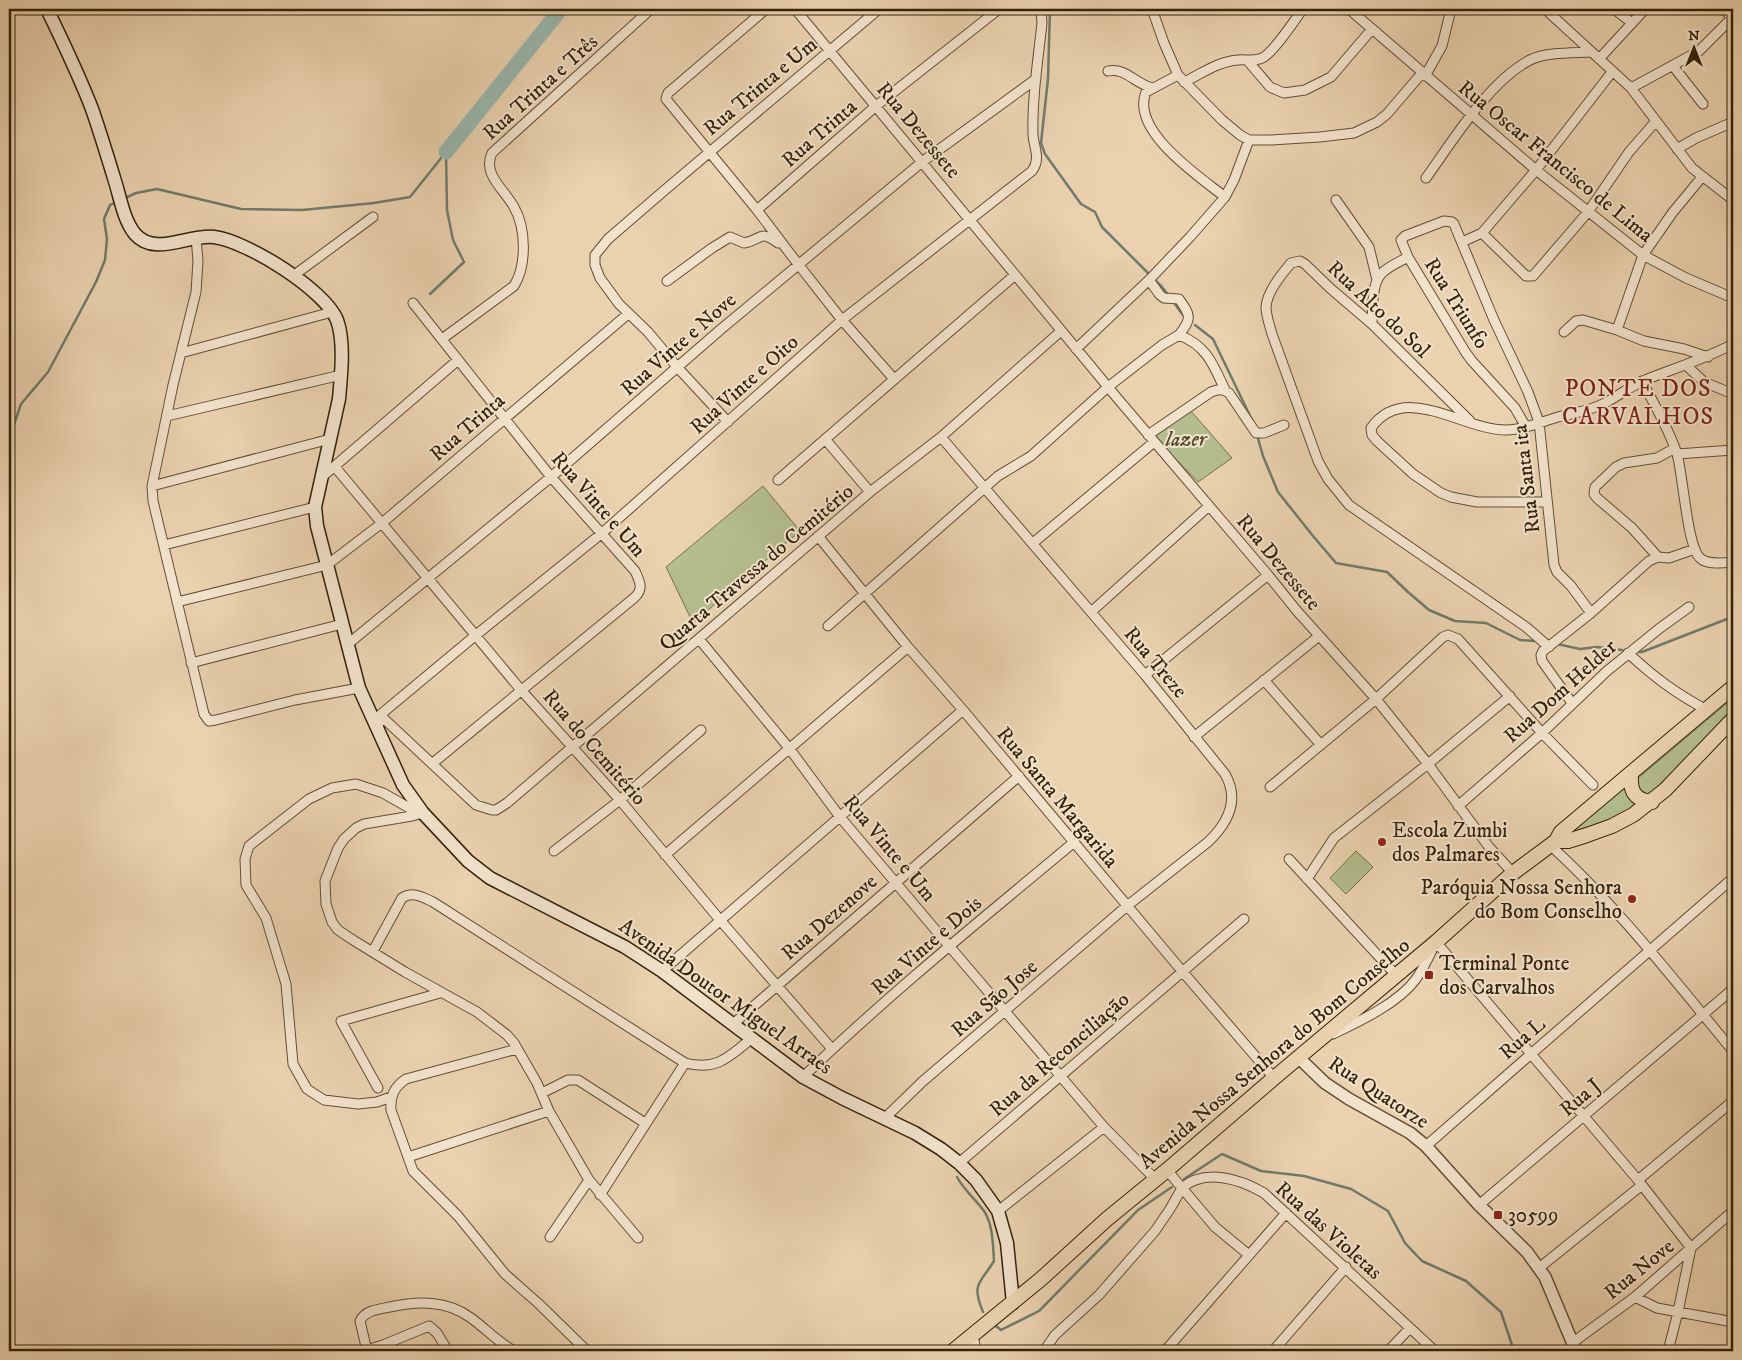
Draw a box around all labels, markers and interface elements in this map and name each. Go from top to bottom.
north arrow [1670,22,1720,72]
text: N [1688,27,1700,45]
street label: Rua Trinta e Três [478,29,604,146]
street label: Rua Trinta e Um [698,31,822,141]
street label: Rua Oscar Francisco de Lima [1453,75,1658,248]
street label: Rua Dezessete [870,77,966,184]
street label: Rua Trinta [776,94,862,172]
street label: Rua Triunfo [1418,253,1494,354]
street label: Rua Alto do Sol [1321,255,1436,364]
street label: Rua Vinte e Nove [615,287,742,402]
street label: Rua Vinte e Oito [685,329,804,440]
district label: PONTE DOS CARVALHOS [1562,374,1714,432]
street label: Rua Trinta [425,388,511,467]
street label: Rua Santa ita [1507,423,1547,535]
park label: lazer [1165,427,1208,453]
street label: Rua Vinte e Um [545,446,651,563]
street label: Quarta Travessa do Cemitério [654,479,859,657]
street label: Rua Dezessete [1230,509,1326,616]
street label: Rua Treze [1118,622,1193,704]
street label: Rua Dom Helder [1499,634,1623,749]
street label: Rua do Cemitério [537,684,652,811]
street label: Rua Santa Margarida [991,722,1124,874]
street label: Rua Vinte e Um [837,790,942,908]
place label: Escola Zumbi dos Palmares [1392,818,1507,868]
marker: Escola Zumbi dos Palmares [1376,836,1388,848]
street label: Rua Dezenove [776,869,883,966]
place label: Paróquia Nossa Senhora do Bom Conselho [1421,875,1622,925]
street label: Rua Vinte e Dois [866,891,987,1001]
marker: Paróquia Nossa Senhora do Bom Conselho [1626,893,1638,905]
street label: Avenida Doutor Miguel Arraes [614,913,837,1080]
street label: Avenida Nossa Senhora do Bom Conselho [1134,933,1415,1175]
place label: Terminal Ponte dos Carvalhos [1439,951,1570,1001]
street label: Rua São Jose [946,954,1043,1043]
marker: Terminal Ponte dos Carvalhos [1423,969,1435,981]
street label: Rua da Reconciliação [984,987,1135,1123]
street label: Rua L [1494,1012,1551,1066]
street label: Rua Quatorze [1323,1051,1434,1135]
street label: Rua J [1555,1073,1607,1123]
street label: Rua das Violetas [1270,1176,1387,1285]
place label: 30599 [1508,1203,1559,1229]
marker: 30599 [1492,1209,1504,1221]
street label: Rua Nove [1599,1234,1680,1306]

